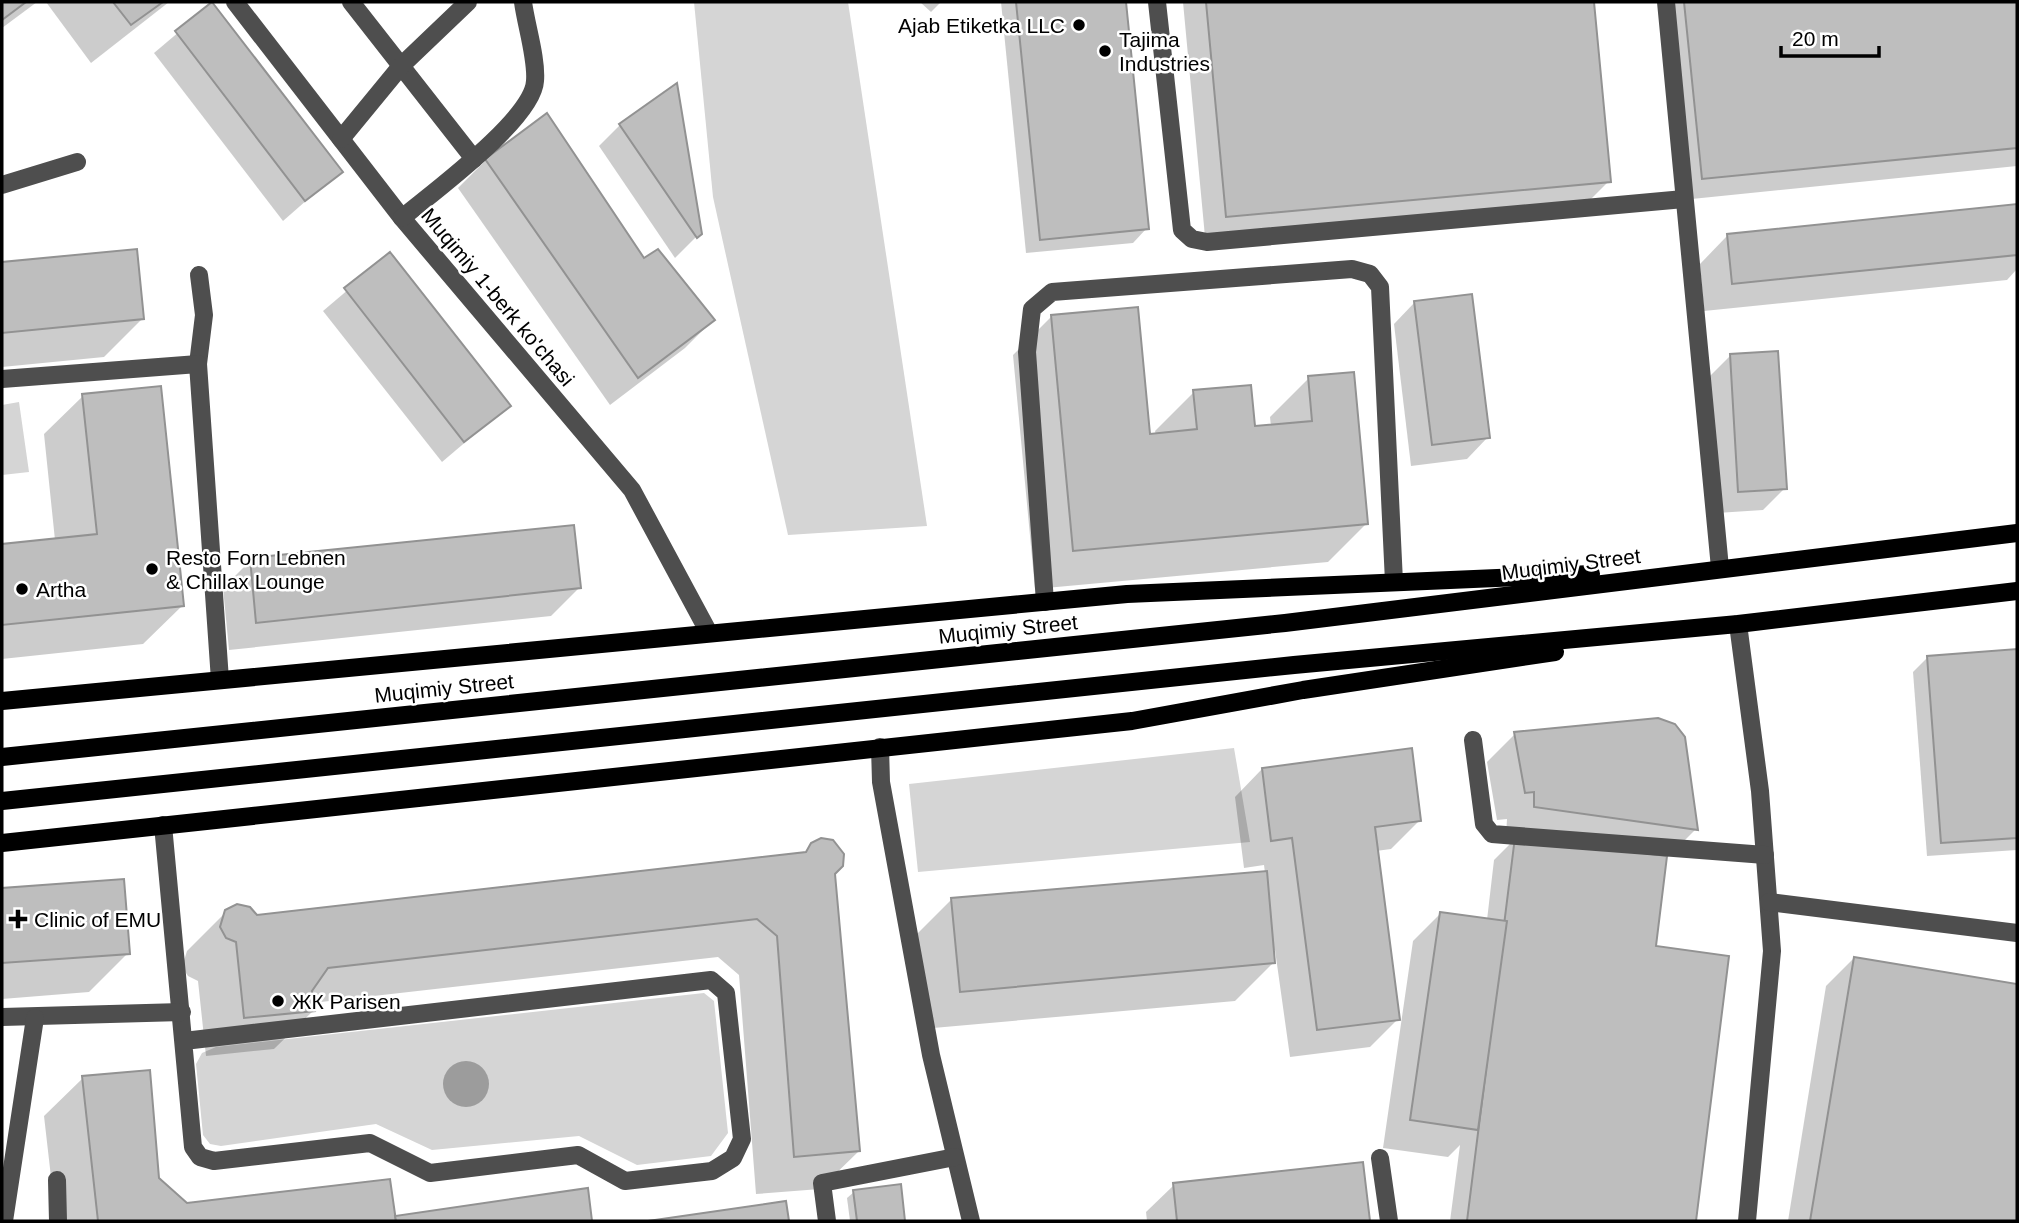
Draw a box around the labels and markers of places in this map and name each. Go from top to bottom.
place label: Ajab Etiketka LLC [898,14,1065,37]
marker: Ajab Etiketka LLC [1071,17,1087,33]
place label: Tajima Industries [1119,28,1210,75]
marker: Tajima Industries [1097,43,1113,59]
place label: Resto Forn Lebnen & Chillax Lounge [166,546,346,593]
marker: Resto Forn Lebnen & Chillax Lounge [144,561,160,577]
place label: Artha [36,578,87,601]
marker: Artha [14,581,30,597]
place label: Clinic of EMU [34,908,161,931]
marker: Clinic of EMU [8,909,28,929]
place label: ЖК Parisen [292,990,401,1013]
marker: ЖК Parisen [270,993,286,1009]

